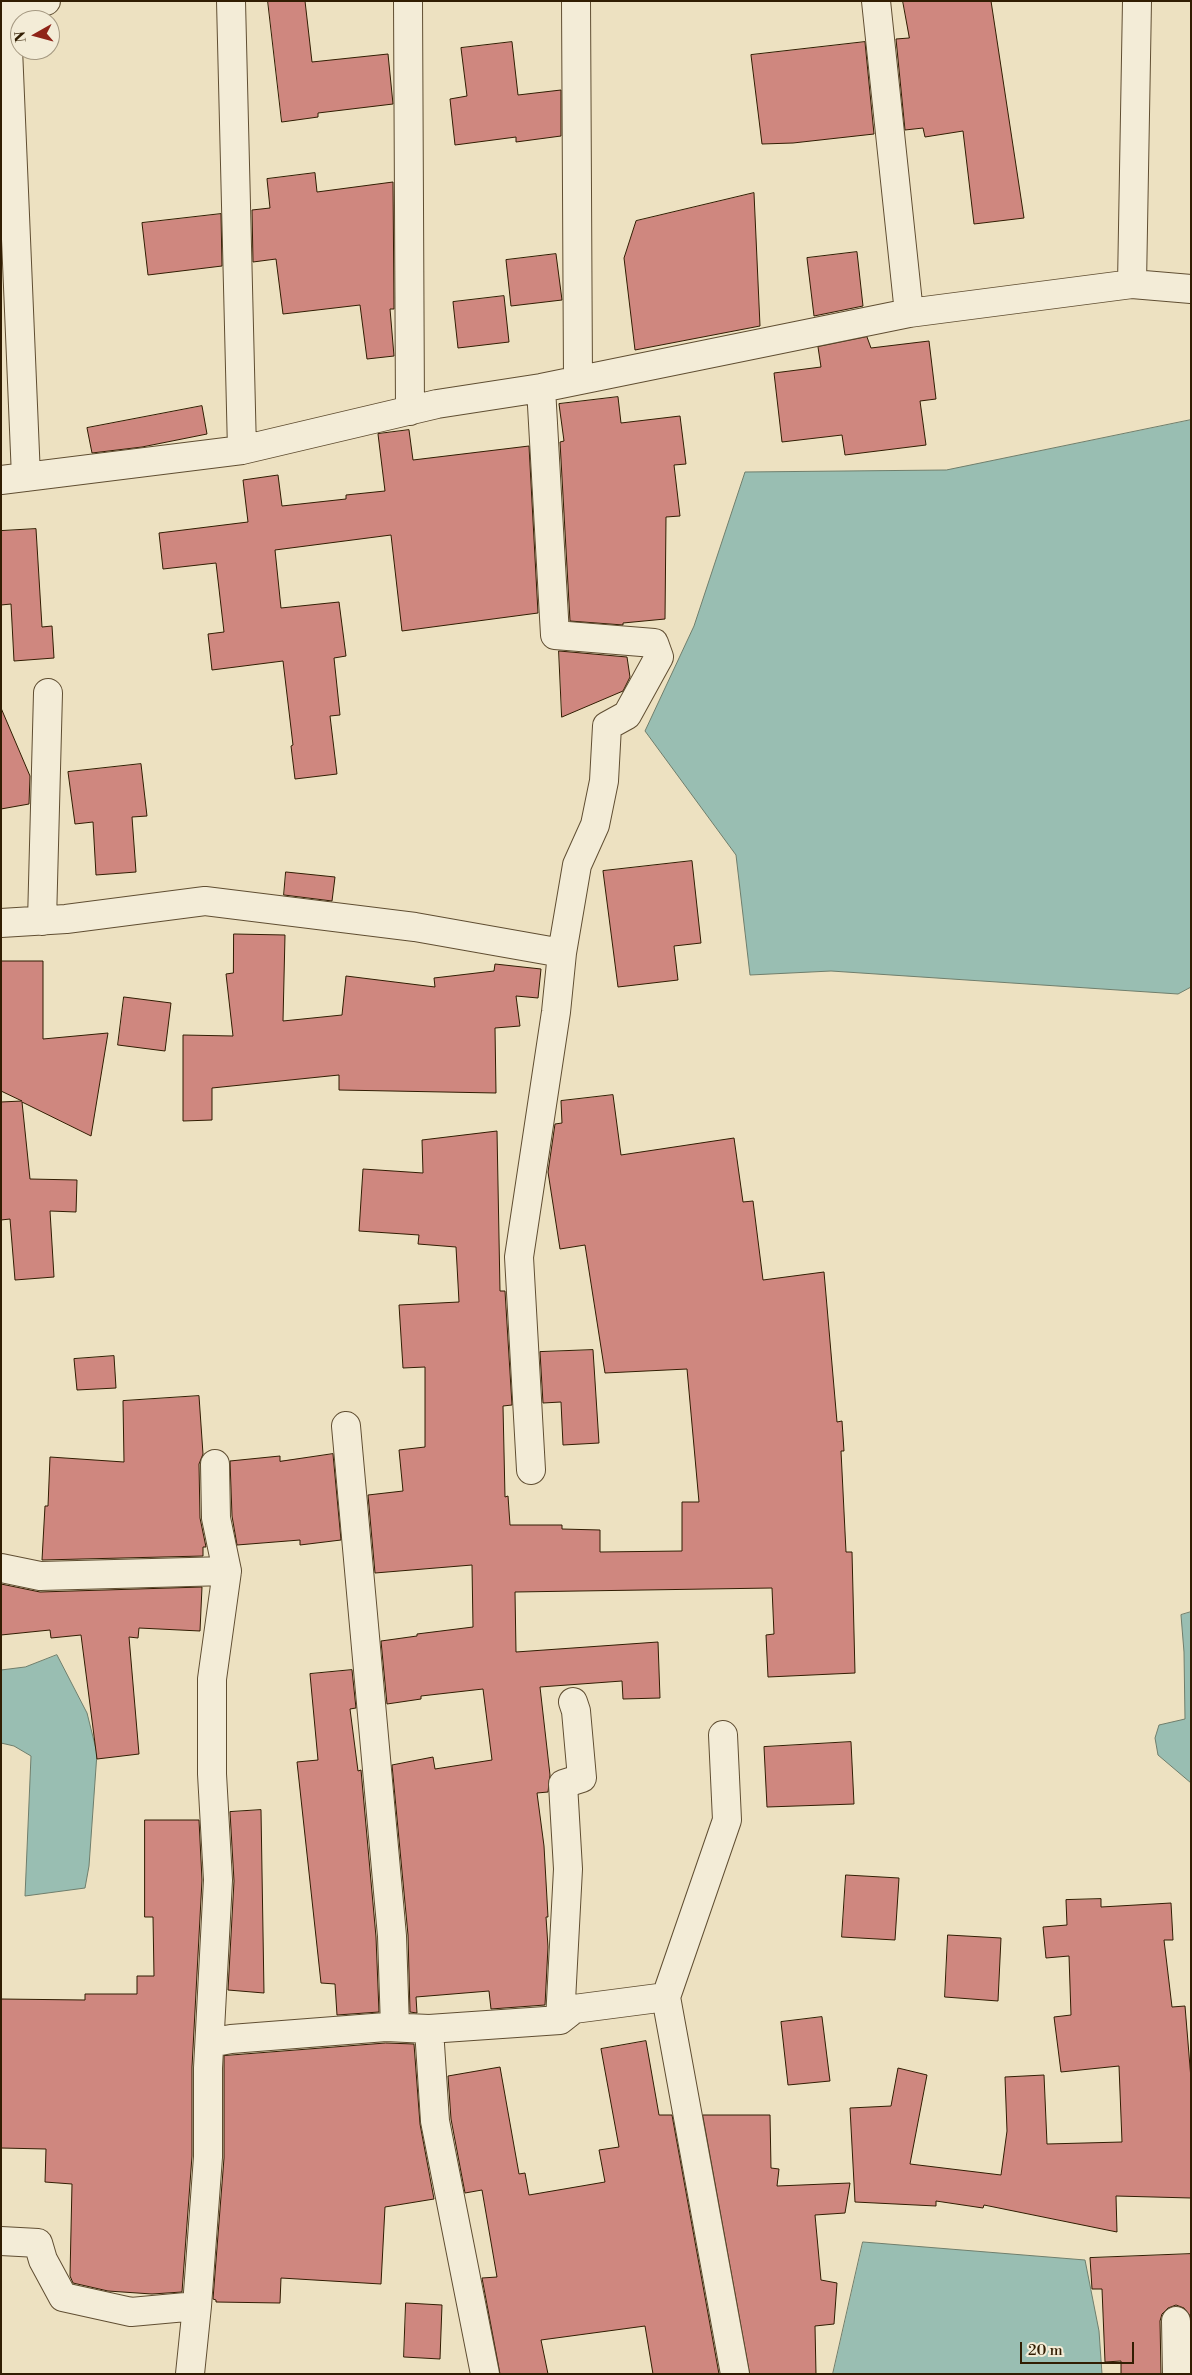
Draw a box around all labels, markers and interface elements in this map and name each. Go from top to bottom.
north arrow [10,10,60,60]
text: N [11,30,31,43]
scale bar [1022,2332,1136,2364]
text: 20 m [1028,2341,1063,2360]

